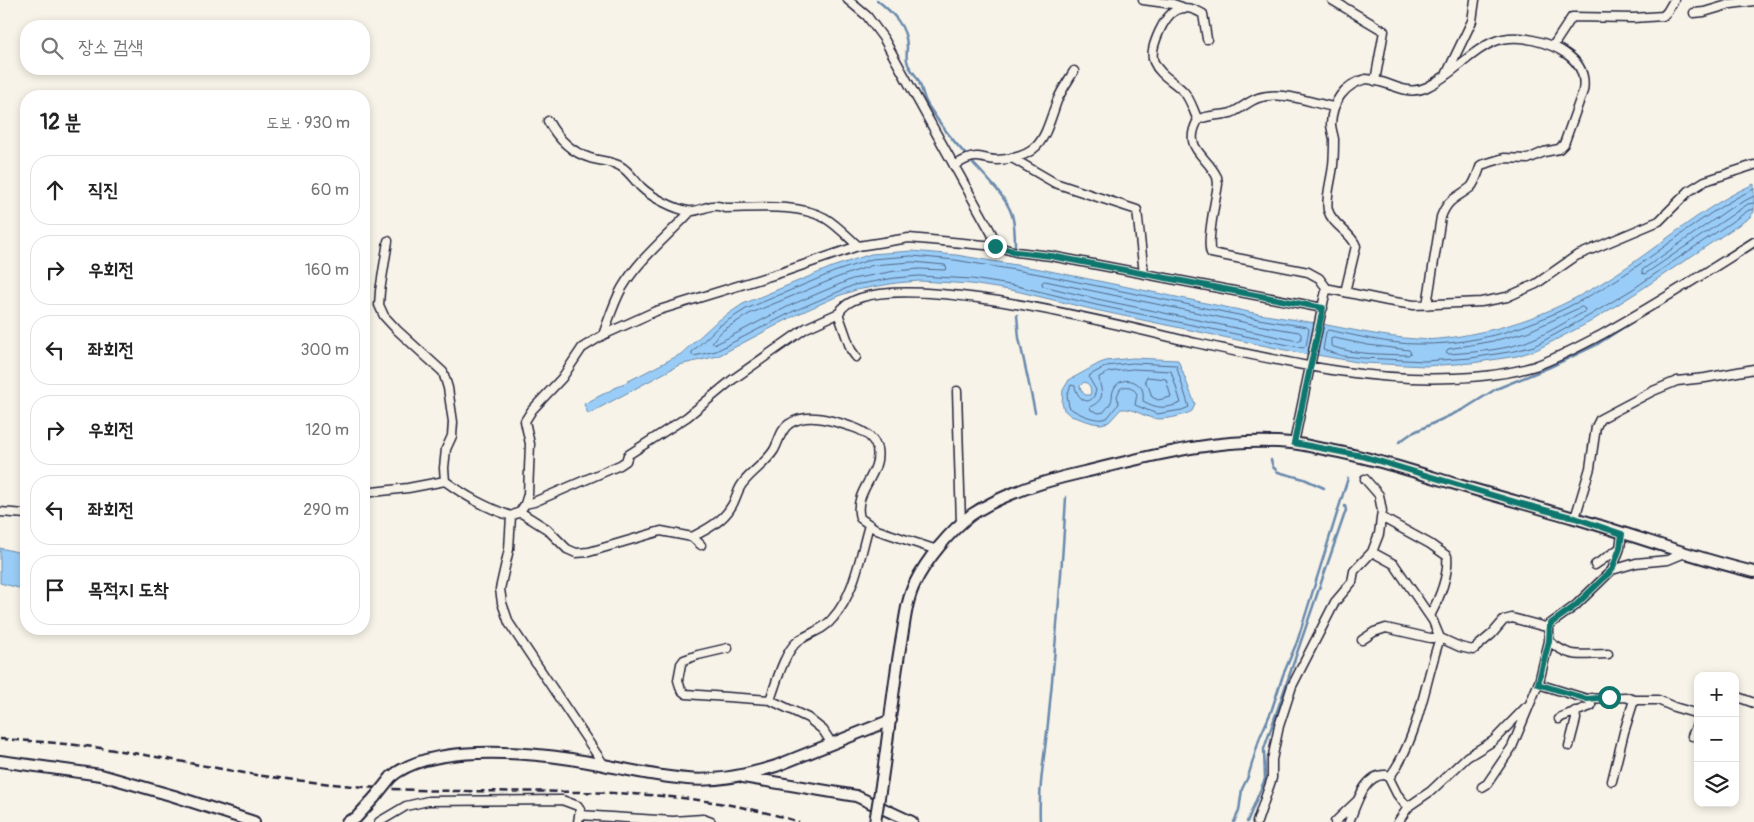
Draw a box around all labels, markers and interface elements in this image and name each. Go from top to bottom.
search box [20,20,370,75]
icon: search [38,34,66,62]
text: 장소 검색 [78,35,143,59]
text: 12 분 [40,109,81,136]
text: 도보 · 930 m [266,113,350,133]
icon: ahead [41,176,69,204]
text: 직진 [88,178,119,202]
text: 60 m [311,180,349,200]
route end [984,235,1007,258]
icon: right [41,256,69,284]
text: 우회전 [88,258,134,282]
text: 160 m [305,260,349,280]
icon: left [41,336,69,364]
text: 좌회전 [88,338,134,362]
text: 300 m [301,340,349,360]
icon: right [41,416,69,444]
text: 우회전 [88,418,134,442]
text: 120 m [305,420,349,440]
icon: left [41,496,69,524]
text: 좌회전 [88,498,134,522]
text: 290 m [303,500,349,520]
icon: arrive [41,576,69,604]
text: 목적지 도착 [88,578,169,602]
map controls [1694,672,1739,807]
button: + [1694,672,1739,717]
route start [1598,686,1621,709]
button: − [1694,717,1739,762]
button: layers [1694,762,1739,807]

